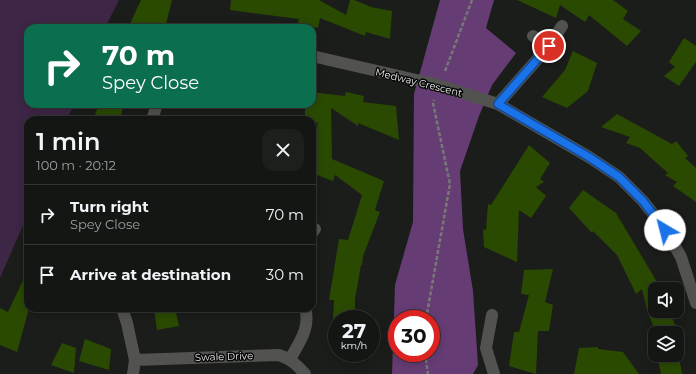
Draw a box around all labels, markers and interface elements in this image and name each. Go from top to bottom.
pin [532,29,566,63]
icon: arrive [538,35,560,57]
text: 70 m [102,38,175,72]
icon: right [36,40,88,92]
street label: Medway Crescent [374,65,464,100]
text: Spey Close [102,72,199,94]
text: 1 min [36,127,100,156]
button: close [262,129,304,171]
text: 100 m · 20:12 [36,157,116,173]
text: Turn right [70,197,149,216]
icon: right [36,204,58,226]
text: 70 m [266,205,304,224]
position arrow [644,209,686,251]
text: Spey Close [70,216,140,232]
icon: arrive [36,264,58,286]
text: Arrive at destination [70,265,231,284]
text: 30 m [266,265,304,284]
map controls [648,282,684,362]
button: sound [648,282,684,318]
speed limit sign: 30 [388,310,440,362]
text: 27 [342,319,366,343]
button: layers [648,326,684,362]
text: km/h [341,339,367,352]
street label: Swale Drive [195,349,253,364]

